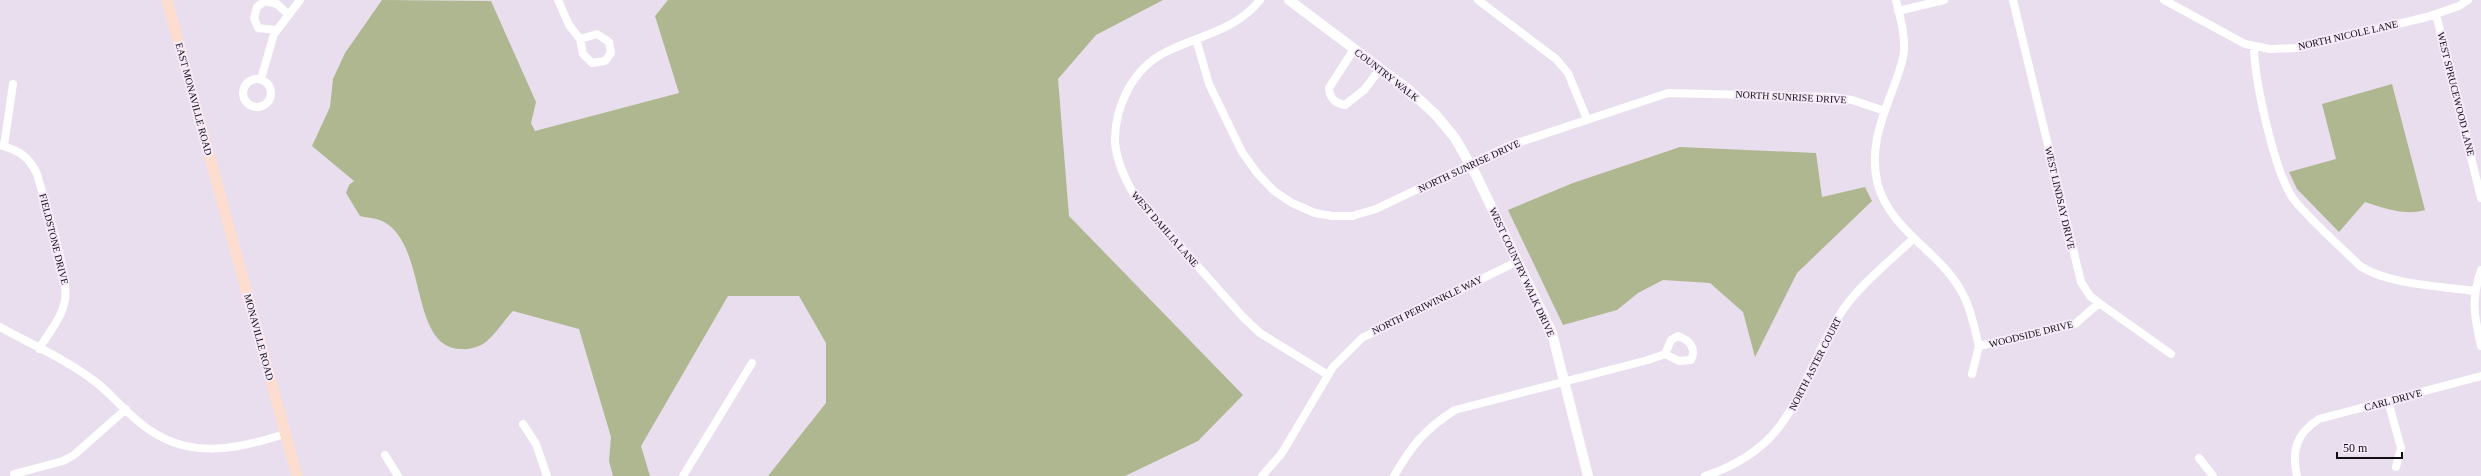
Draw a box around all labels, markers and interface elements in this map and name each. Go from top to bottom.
street label: NORTH NICOLE LANE [2297,18,2399,52]
street label: WEST SPRUCEWOOD LANE [2435,31,2477,157]
street label: EAST MONAVILLE ROAD [174,41,214,157]
street label: COUNTRY WALK [1353,46,1422,104]
street label: NORTH SUNRISE DRIVE [1735,89,1847,105]
street label: NORTH SUNRISE DRIVE [1416,138,1522,194]
street label: WEST LINDSAY DRIVE [2043,146,2077,250]
street label: WEST DAHLIA LANE [1129,189,1201,269]
street label: FIELDSTONE DRIVE [37,192,71,286]
street label: WEST COUNTRY WALK DRIVE [1487,206,1557,338]
street label: NORTH PERIWINKLE WAY [1370,273,1484,337]
street label: MONAVILLE ROAD [242,293,276,381]
street label: NORTH ASTER COURT [1787,315,1843,413]
street label: WOODSIDE DRIVE [1988,318,2074,350]
street label: CARL DRIVE [2363,387,2423,413]
scale bar [2337,434,2402,460]
text: 50 m [2343,441,2368,455]

